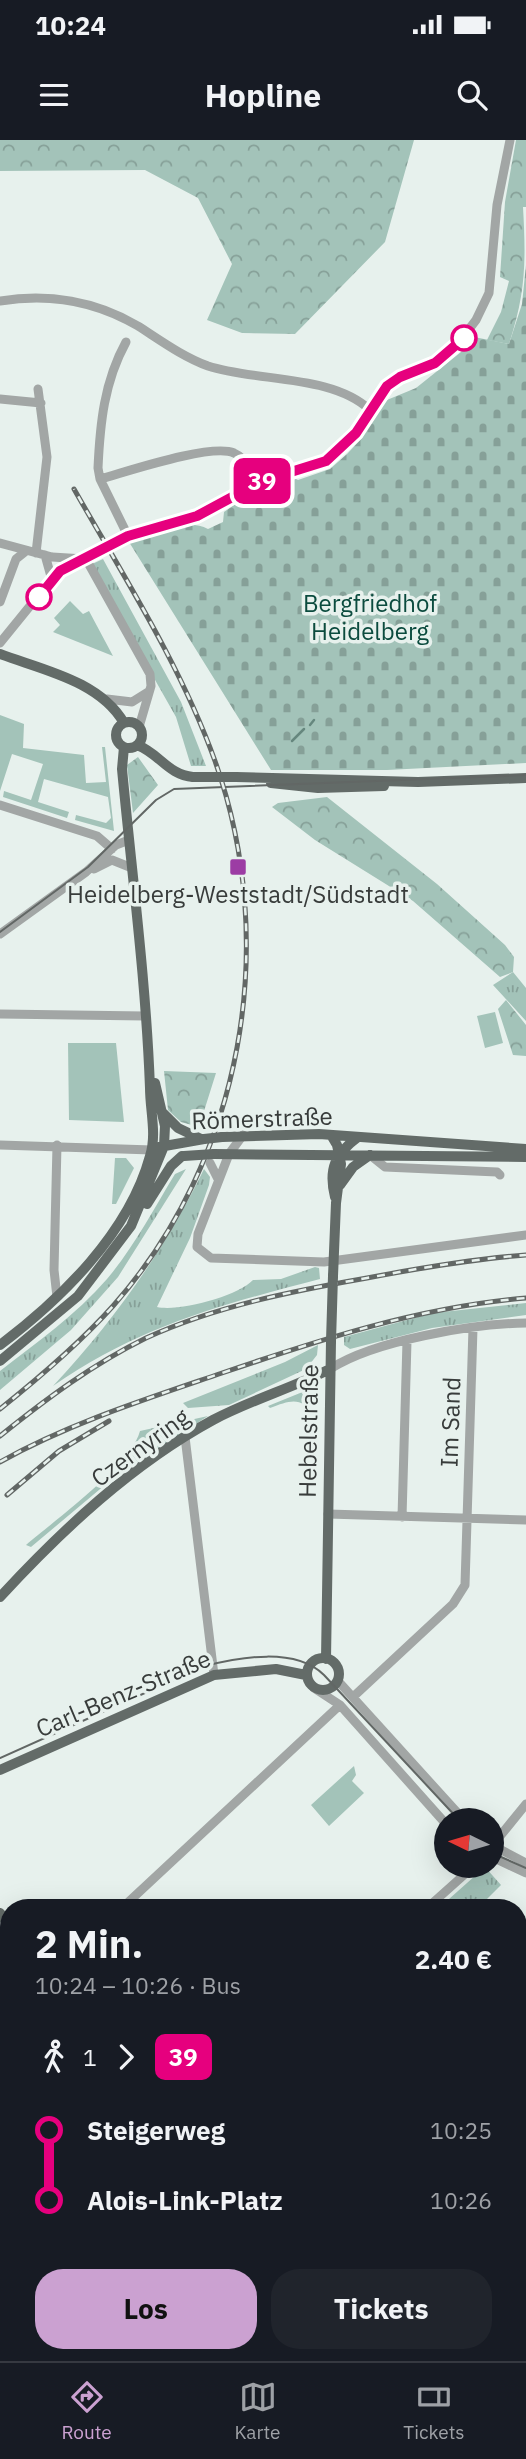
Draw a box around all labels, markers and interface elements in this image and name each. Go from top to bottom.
text: 10:24 [35,8,106,42]
text: Hopline [205,74,321,116]
icon: menu [35,76,73,114]
icon: search [453,76,491,114]
unlabelled marker [451,325,477,351]
line badge: 39 [230,458,294,504]
text: 39 [248,465,276,497]
unlabelled marker [26,584,52,610]
park label: Bergfriedhof Heidelberg [303,587,437,647]
marker: Heidelberg-Weststadt/Südstadt [228,857,248,877]
place label: Heidelberg-Weststadt/Südstadt [67,878,409,910]
street label: Römerstraße [191,1100,333,1136]
street label: Hebelstraße [291,1364,325,1498]
street label: Im Sand [432,1376,468,1468]
street label: Czernyring [84,1400,196,1494]
street label: Carl-Benz-Straße [31,1642,215,1744]
north arrow [434,1808,504,1878]
map controls [434,1808,504,1878]
text: 2 Min. [35,1919,143,1968]
text: 2.40 € [415,1942,492,1976]
text: 10:24 – 10:26 · Bus [35,1970,241,2000]
icon: walk [35,2038,73,2076]
icon: forward [107,2038,145,2076]
text: 39 [169,2041,198,2073]
text: 1 [83,2042,97,2072]
text: Steigerweg [87,2113,225,2147]
text: 10:25 [430,2115,492,2145]
text: Alois-Link-Platz [87,2183,283,2217]
text: 10:26 [430,2185,492,2215]
button: Los [35,2269,257,2349]
button: Tickets [271,2269,492,2349]
tab: Route [61,2378,112,2444]
tab: Karte [235,2378,281,2444]
tab: Tickets [403,2378,465,2444]

